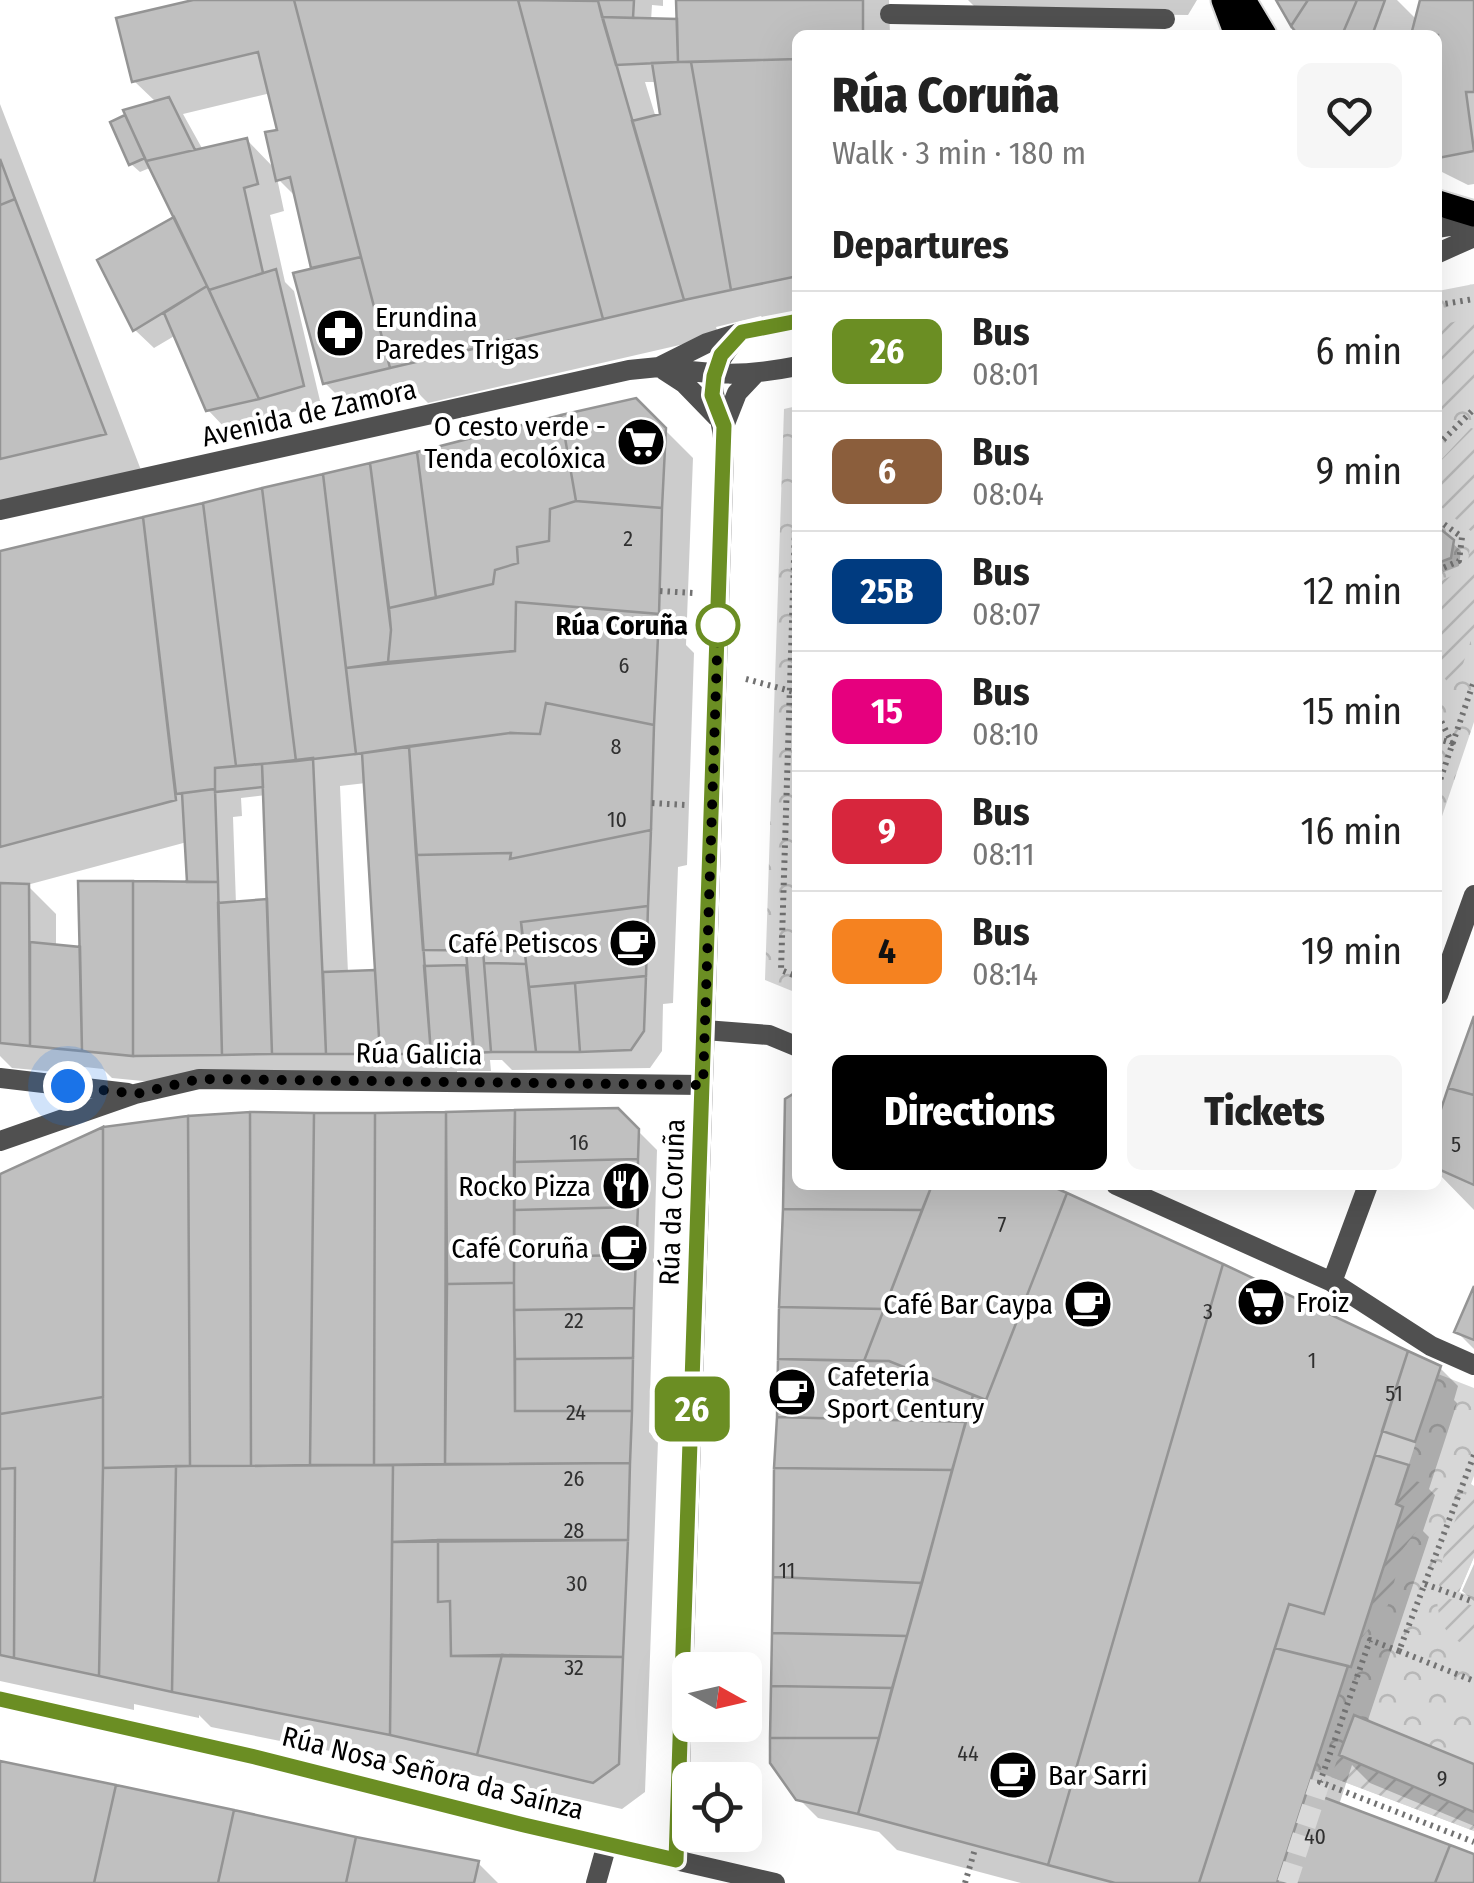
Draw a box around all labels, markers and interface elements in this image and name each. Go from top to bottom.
button: heart [1297,63,1402,168]
text: Rúa Coruña [832,67,1059,125]
text: Walk · 3 min · 180 m [832,134,1086,172]
text: Departures [832,222,1009,268]
place label: Erundina Paredes Trigas [375,301,539,366]
pharmacy icon: Erundina Paredes Trigas [314,307,366,359]
text: Bus [972,309,1030,355]
text: 6 min [1315,328,1402,374]
text: 26 [870,330,904,372]
text: 08:01 [972,355,1040,393]
street label: Avenida de Zamora [199,372,419,454]
place label: O cesto verde - Tenda ecolóxica [424,410,606,475]
supermarket icon: O cesto verde - Tenda ecolóxica [615,416,667,468]
text: Bus [972,429,1030,475]
text: 9 min [1316,448,1402,494]
text: 6 [878,450,896,492]
text: 08:04 [972,475,1044,513]
house number: 2 [623,525,633,552]
text: Bus [972,549,1030,595]
text: 12 min [1303,568,1402,614]
text: 25B [861,570,913,612]
text: 08:07 [972,595,1041,633]
marker: Rúa Coruña [697,604,739,646]
place label: Rúa Coruña [556,609,688,642]
house number: 6 [619,652,630,679]
text: Bus [972,669,1030,715]
text: 15 min [1302,688,1402,734]
text: 15 [871,690,903,732]
text: 08:10 [972,715,1039,753]
house number: 8 [610,733,622,760]
text: Bus [972,789,1030,835]
house number: 10 [607,806,627,833]
text: 16 min [1301,808,1402,854]
text: 9 [878,810,896,852]
text: 08:11 [972,835,1035,873]
text: Bus [972,909,1030,955]
cafe icon: Café Petiscos [607,917,659,969]
place label: Café Petiscos [448,927,598,960]
text: 19 min [1301,928,1402,974]
text: 4 [878,930,896,972]
text: 08:14 [972,955,1038,993]
street label: Rúa Galicia [355,1036,483,1072]
button: Directions [832,1055,1107,1170]
button: Tickets [1127,1055,1402,1170]
your location [43,1061,93,1111]
street label: Rúa da Coruña [653,1118,691,1286]
house number: 16 [569,1129,589,1156]
house number: 5 [1451,1131,1461,1158]
restaurant icon: Rocko Pizza [600,1160,652,1212]
place label: Rocko Pizza [458,1170,591,1203]
house number: 7 [998,1211,1007,1238]
cafe icon: Café Coruña [598,1222,650,1274]
place label: Café Coruña [451,1232,589,1265]
supermarket icon: Froiz [1235,1276,1287,1328]
cafe icon: Café Bar Caypa [1062,1278,1114,1330]
place label: Froiz [1296,1286,1349,1319]
place label: Café Bar Caypa [883,1288,1053,1321]
house number: 3 [1203,1298,1213,1325]
house number: 22 [564,1307,584,1334]
house number: 1 [1308,1347,1316,1374]
place label: Cafetería Sport Century [827,1360,985,1425]
cafe icon: Cafetería Sport Century [766,1366,818,1418]
line badge: 26 [647,1376,737,1442]
house number: 51 [1385,1380,1403,1407]
text: 26 [675,1388,709,1430]
house number: 24 [566,1399,586,1426]
house number: 26 [564,1465,584,1492]
house number: 28 [564,1517,584,1544]
house number: 11 [779,1557,795,1584]
house number: 30 [566,1570,588,1597]
north arrow [672,1652,762,1742]
map controls [672,1652,762,1852]
house number: 32 [564,1654,584,1681]
street label: Rúa Nosa Señora da Saínza [279,1720,587,1826]
house number: 44 [957,1740,979,1767]
cafe icon: Bar Sarri [987,1749,1039,1801]
place label: Bar Sarri [1048,1759,1148,1792]
button: locate [672,1762,762,1852]
house number: 9 [1437,1765,1447,1792]
house number: 40 [1304,1823,1326,1850]

